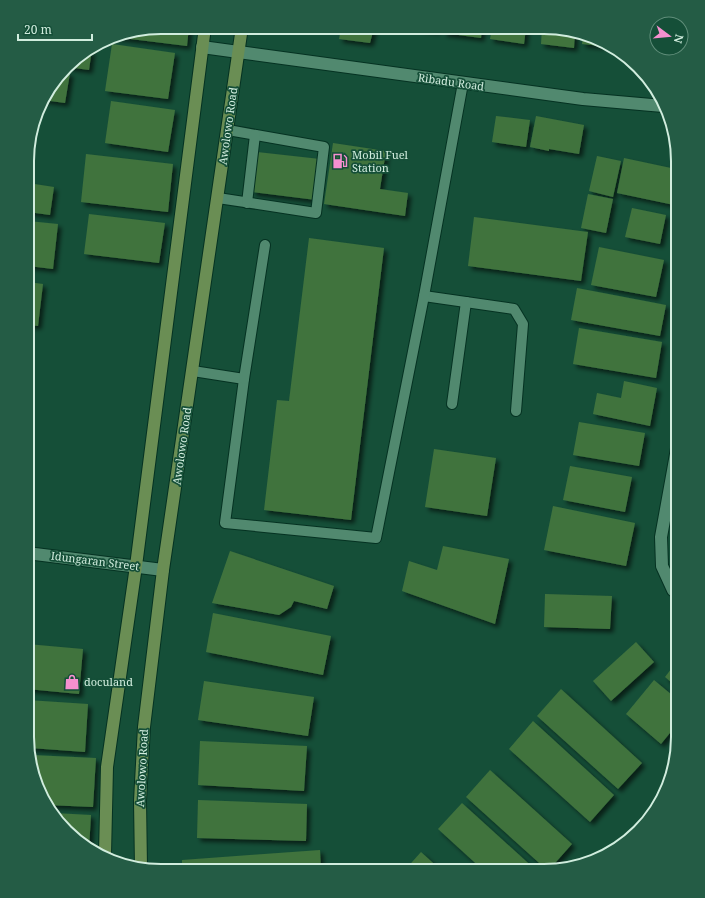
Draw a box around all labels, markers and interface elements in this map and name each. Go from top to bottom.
scale bar [18,16,92,42]
north arrow [649,16,689,56]
text: 20 m [24,21,52,38]
text: N [671,33,687,45]
street label: Ribadu Road [417,69,485,94]
street label: Awolowo Road [215,86,240,166]
place label: Mobil Fuel Station [352,147,409,175]
fuel station icon: Mobil Fuel Station [331,152,349,170]
street label: Awolowo Road [169,406,194,486]
street label: Idungaran Street [50,548,140,573]
shop icon: doculand [63,673,81,691]
place label: doculand [84,674,133,689]
street label: Awolowo Road [132,728,151,807]

